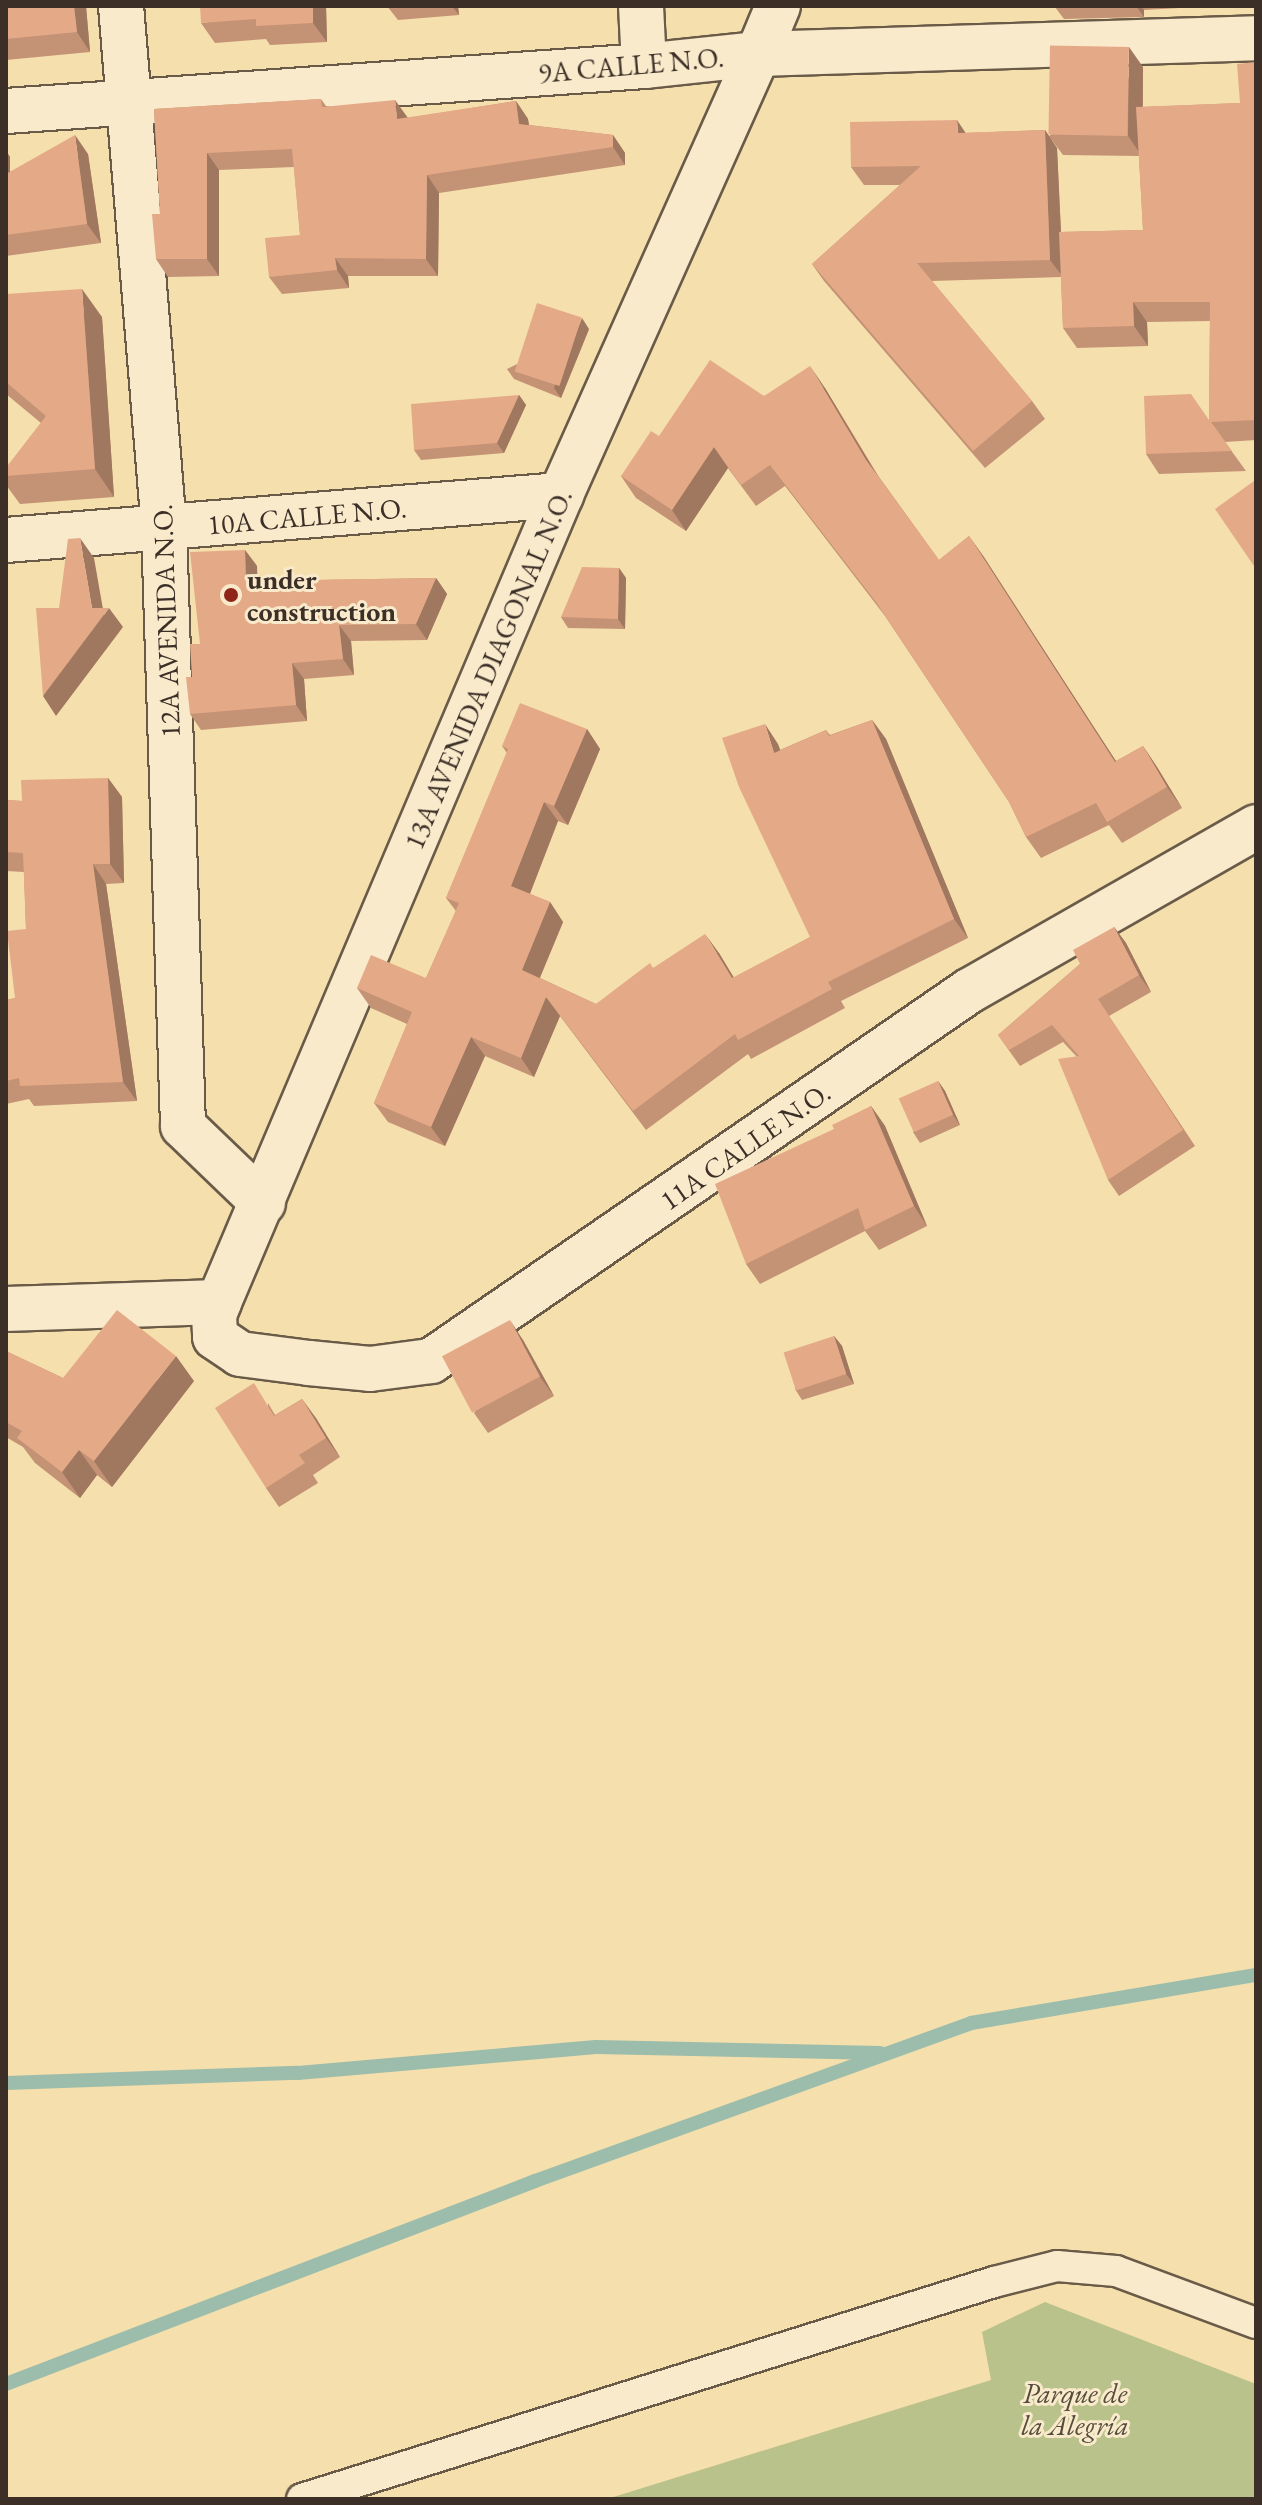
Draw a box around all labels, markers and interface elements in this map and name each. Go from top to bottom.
street label: 9A CALLE N.O. [537,40,725,90]
street label: 13A AVENIDA DIAGONAL N.O. [397,484,579,854]
street label: 10A CALLE N.O. [206,491,408,541]
street label: 12A AVENIDA N.O. [145,504,187,738]
place label: under construction [247,562,396,628]
marker: under construction [222,586,240,604]
street label: 11A CALLE N.O. [653,1075,837,1217]
park label: Parque de la Alegría [1021,2376,1129,2442]

